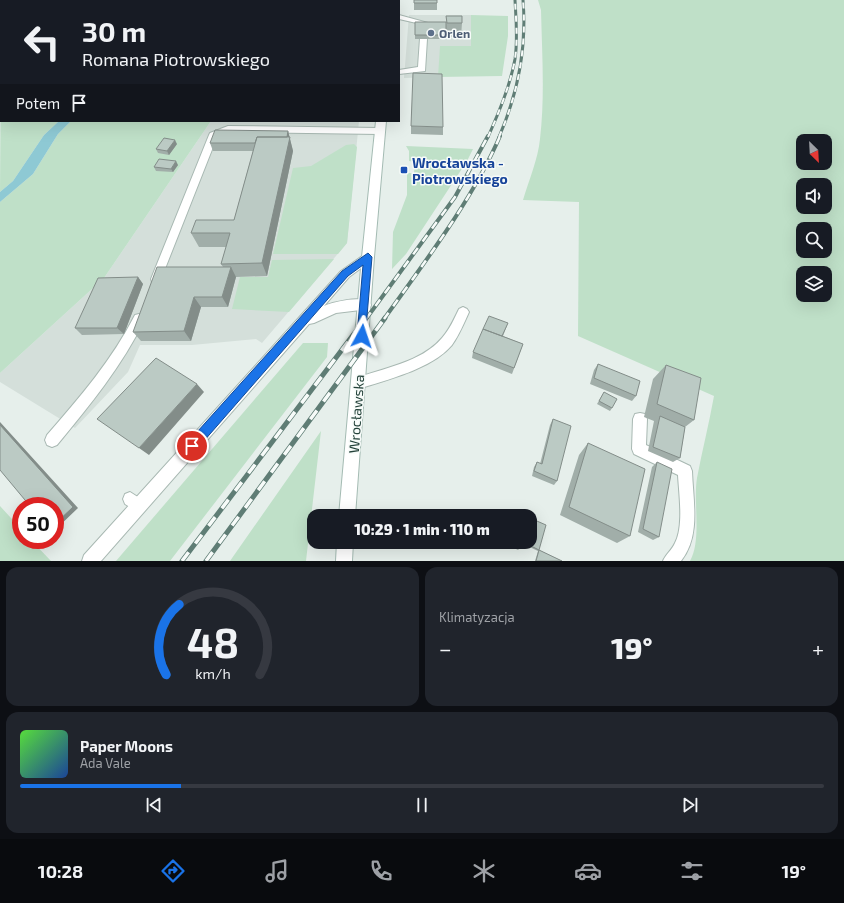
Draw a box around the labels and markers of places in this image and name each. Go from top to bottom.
place label: Orlen [439,26,470,40]
marker: Orlen [426,28,436,38]
place label: Wrocławska - Piotrowskiego [412,154,508,187]
marker: Wrocławska - Piotrowskiego [399,165,409,175]
pin [175,429,209,463]

